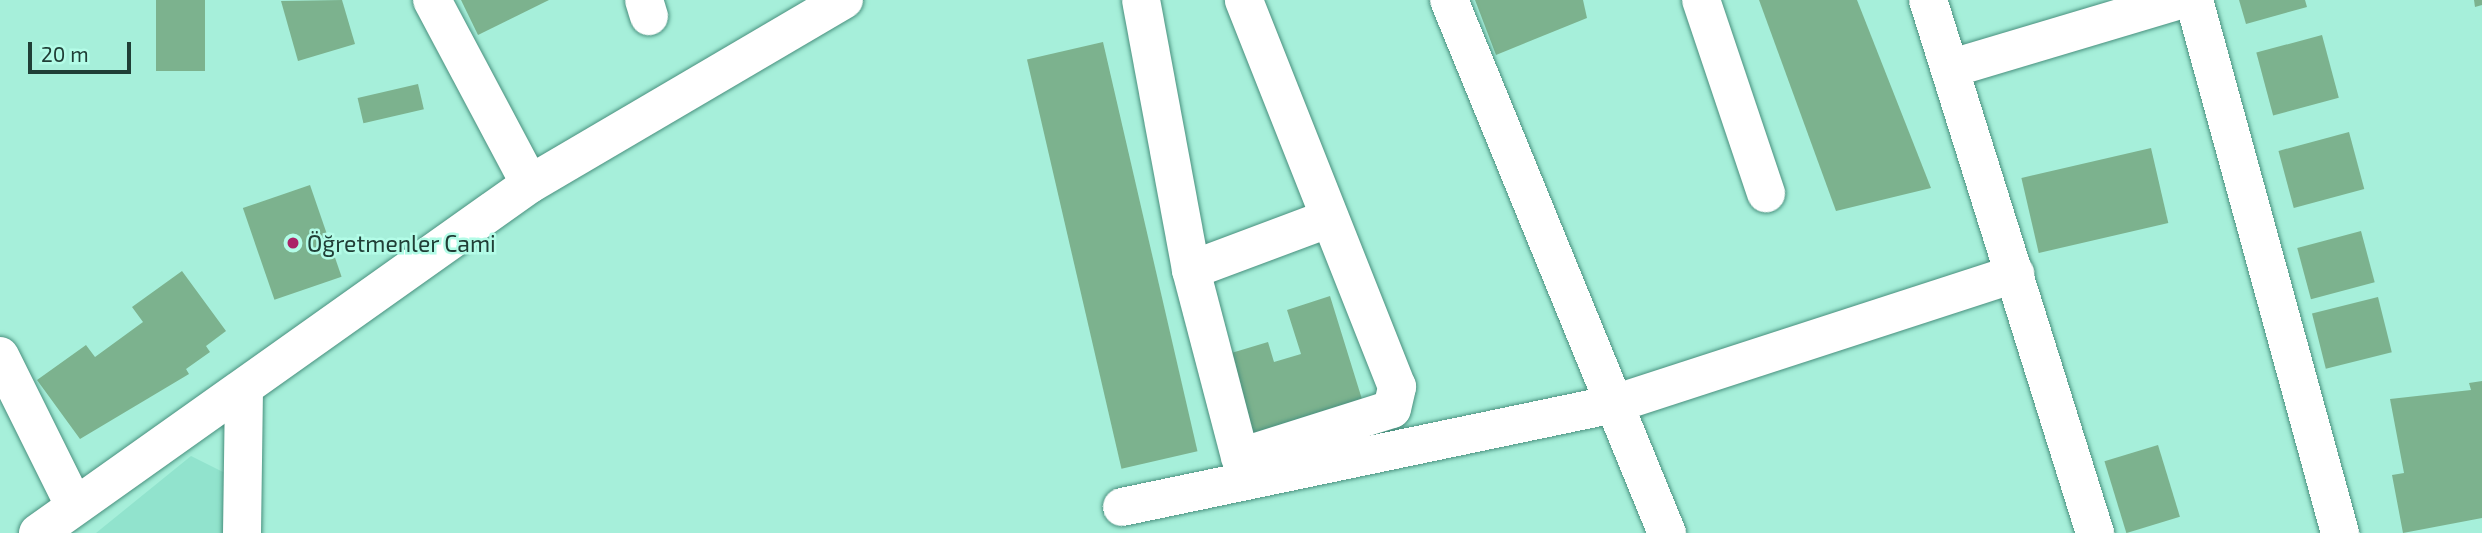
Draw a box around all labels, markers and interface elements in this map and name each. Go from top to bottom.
scale bar [32,28,135,72]
text: 20 m [41,41,89,66]
place label: Öğretmenler Cami [307,229,496,257]
marker: Öğretmenler Cami [285,235,301,251]

